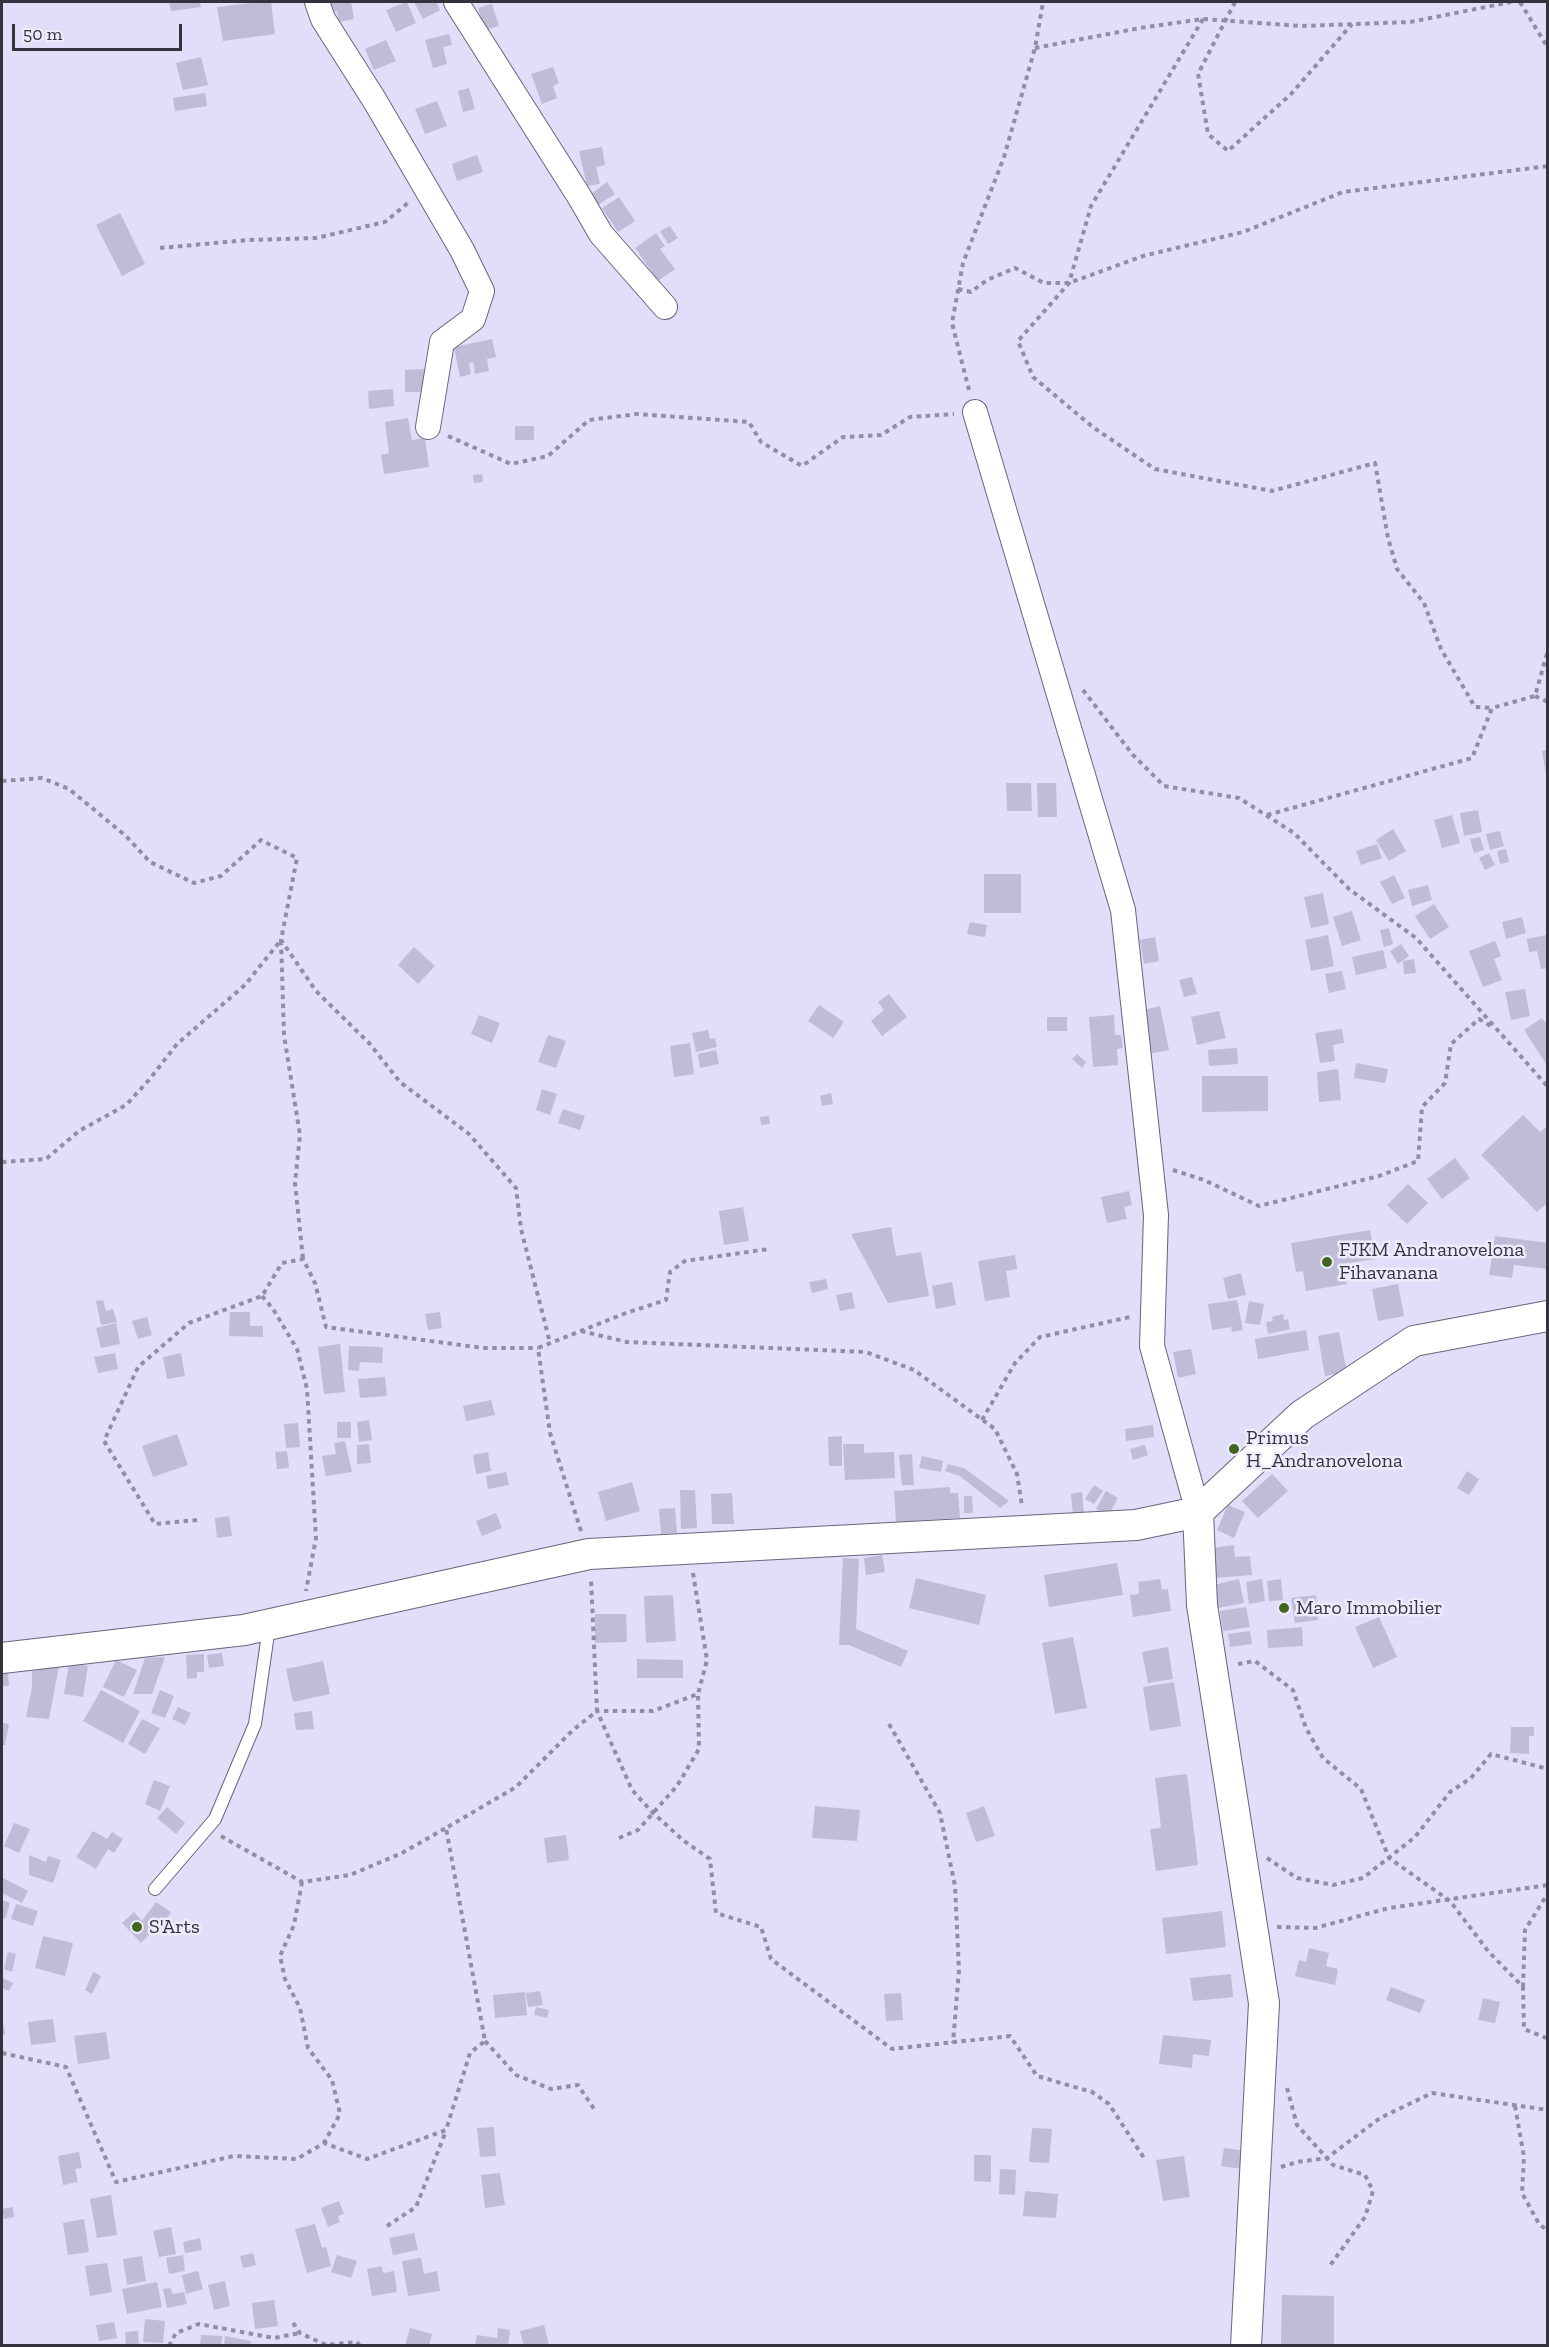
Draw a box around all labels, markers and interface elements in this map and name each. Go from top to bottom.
scale bar [15,12,184,50]
text: 50 m [23,23,62,45]
place label: FJKM Andranovelona Fihavanana [1339,1238,1524,1285]
marker: FJKM Andranovelona Fihavanana [1320,1255,1334,1269]
place label: Primus H_Andranovelona [1246,1426,1403,1473]
marker: Primus H_Andranovelona [1227,1442,1241,1456]
place label: Maro Immobilier [1296,1596,1443,1620]
marker: Maro Immobilier [1277,1601,1291,1615]
place label: S'Arts [149,1915,200,1939]
marker: S'Arts [130,1920,144,1934]

